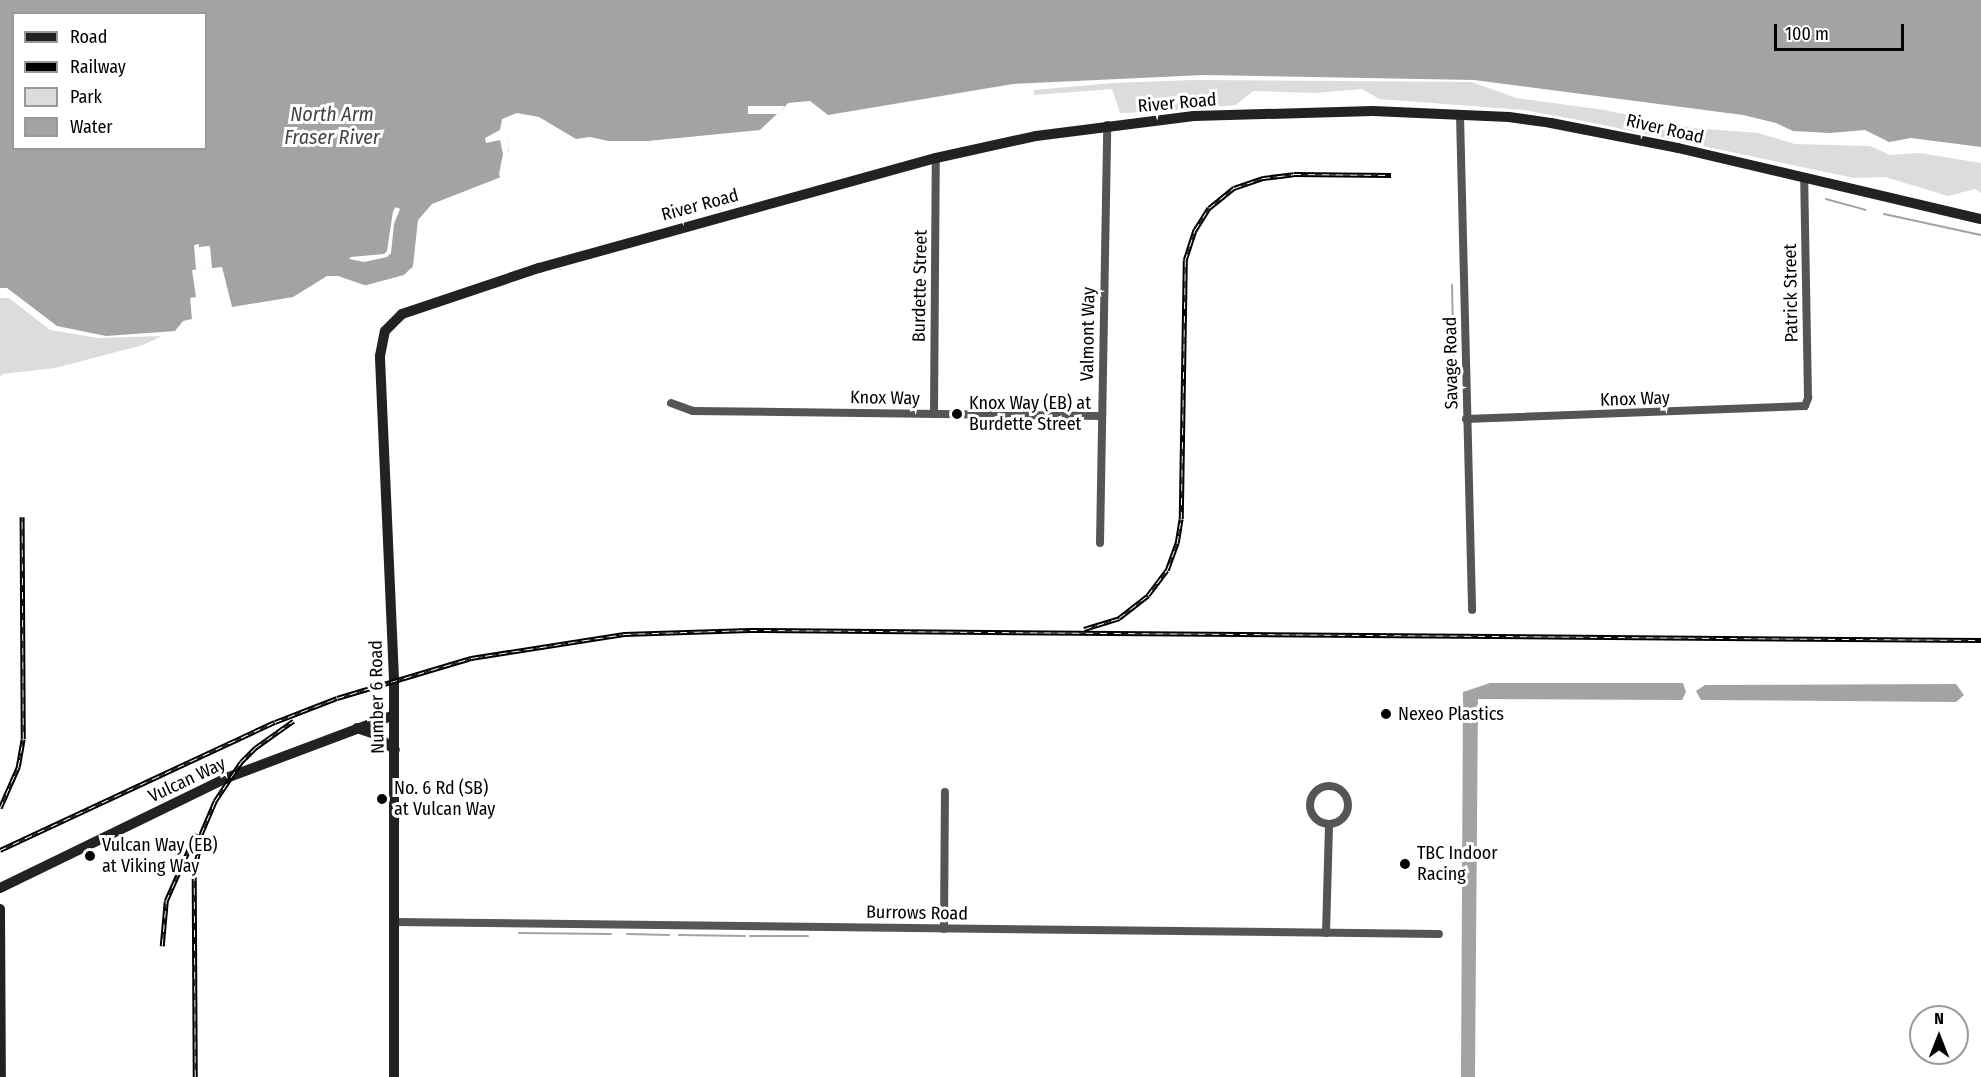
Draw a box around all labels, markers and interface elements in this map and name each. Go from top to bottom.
legend [12,12,207,150]
scale bar [1777,12,1908,50]
text: 100 m [1785,23,1829,45]
text: Road [70,26,107,48]
text: Railway [70,56,126,78]
text: Park [70,86,102,108]
street label: River Road [1137,89,1217,117]
water label: North Arm Fraser River [284,103,380,150]
street label: River Road [1624,110,1706,148]
text: Water [70,116,113,138]
street label: River Road [659,184,741,226]
street label: Burdette Street [908,230,932,342]
street label: Patrick Street [1779,244,1803,342]
street label: Valmont Way [1076,287,1100,381]
street label: Savage Road [1439,317,1463,409]
street label: Knox Way [850,387,920,409]
street label: Knox Way [1600,387,1670,411]
place label: Knox Way (EB) at Burdette Street [969,393,1091,436]
marker: Knox Way (EB) at Burdette Street [950,407,964,421]
street label: Number 6 Road [365,640,389,754]
place label: Nexeo Plastics [1398,703,1504,725]
marker: Nexeo Plastics [1379,707,1393,721]
street label: Vulcan Way [145,753,229,807]
place label: No. 6 Rd (SB) at Vulcan Way [394,778,495,820]
marker: No. 6 Rd (SB) at Vulcan Way [375,792,389,806]
place label: Vulcan Way (EB) at Viking Way [102,835,218,878]
place label: TBC Indoor Racing [1417,843,1498,886]
marker: Vulcan Way (EB) at Viking Way [83,849,97,863]
marker: TBC Indoor Racing [1398,857,1412,871]
street label: Burrows Road [866,901,968,925]
north arrow [1909,1005,1969,1065]
text: N [1934,1009,1944,1028]

